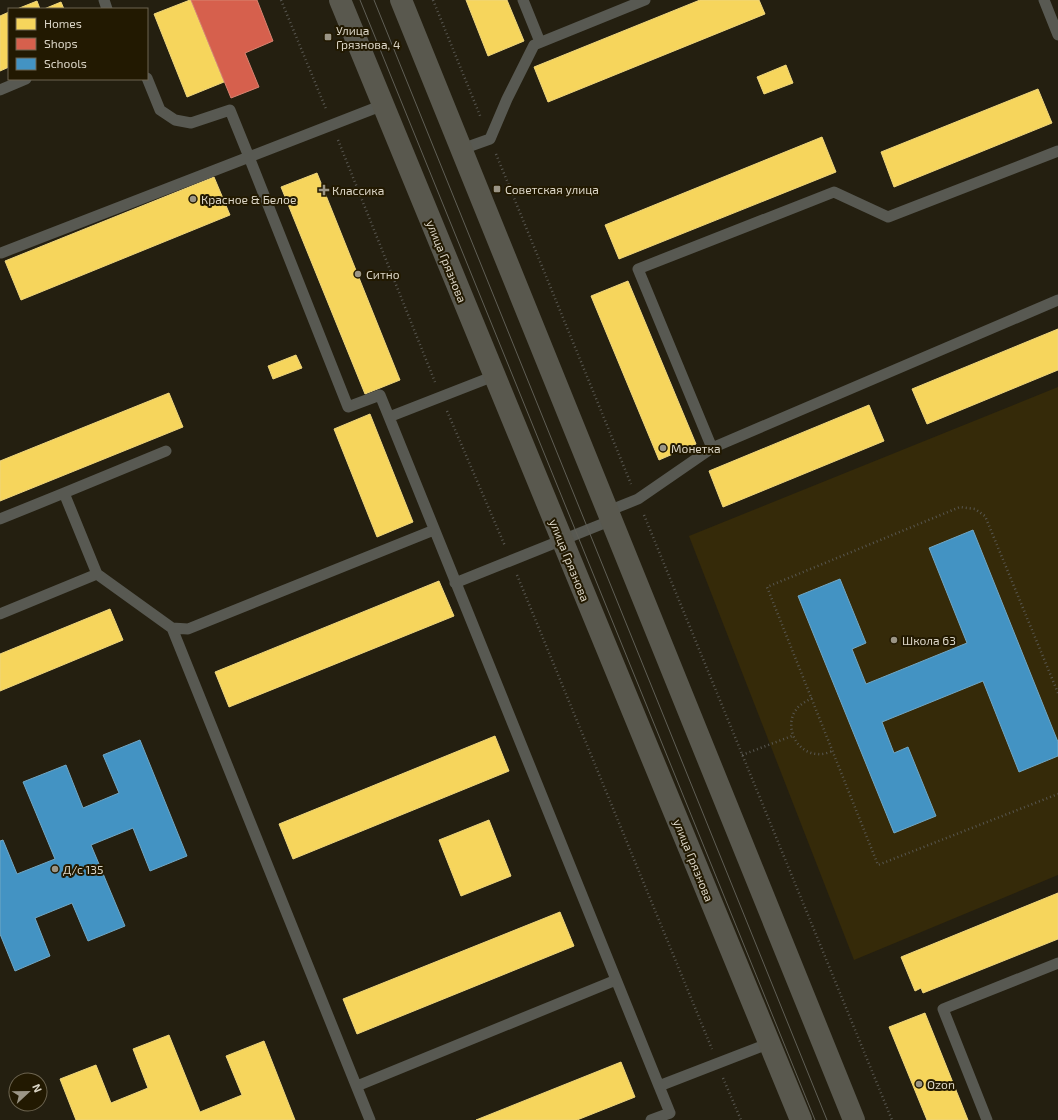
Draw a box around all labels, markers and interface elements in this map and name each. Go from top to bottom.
legend [8,8,148,80]
text: Homes [44,16,82,30]
place label: Улица Грязнова, 4 [336,23,400,51]
marker: Улица Грязнова, 4 [323,32,333,42]
text: Shops [44,36,78,50]
text: Schools [44,56,87,70]
place label: Советская улица [505,182,599,197]
place label: Классика [332,183,384,197]
marker: Советская улица [492,184,502,194]
marker: Классика [319,185,329,195]
place label: Красное & Белое [201,192,296,206]
marker: Красное & Белое [188,194,198,204]
street label: улица Грязнова [423,218,470,305]
place label: Ситно [366,267,400,281]
marker: Ситно [353,269,363,279]
place label: Монетка [671,441,721,455]
marker: Монетка [658,443,668,453]
street label: улица Грязнова [546,517,593,604]
place label: Школа 63 [902,633,956,647]
marker: Школа 63 [889,635,899,645]
street label: улица Грязнова [670,817,717,904]
place label: Д/с 135 [63,862,103,876]
marker: Д/с 135 [50,864,60,874]
north arrow [8,1072,48,1112]
place label: Ozon [927,1077,955,1091]
marker: Ozon [914,1079,924,1089]
text: N [30,1082,45,1094]

